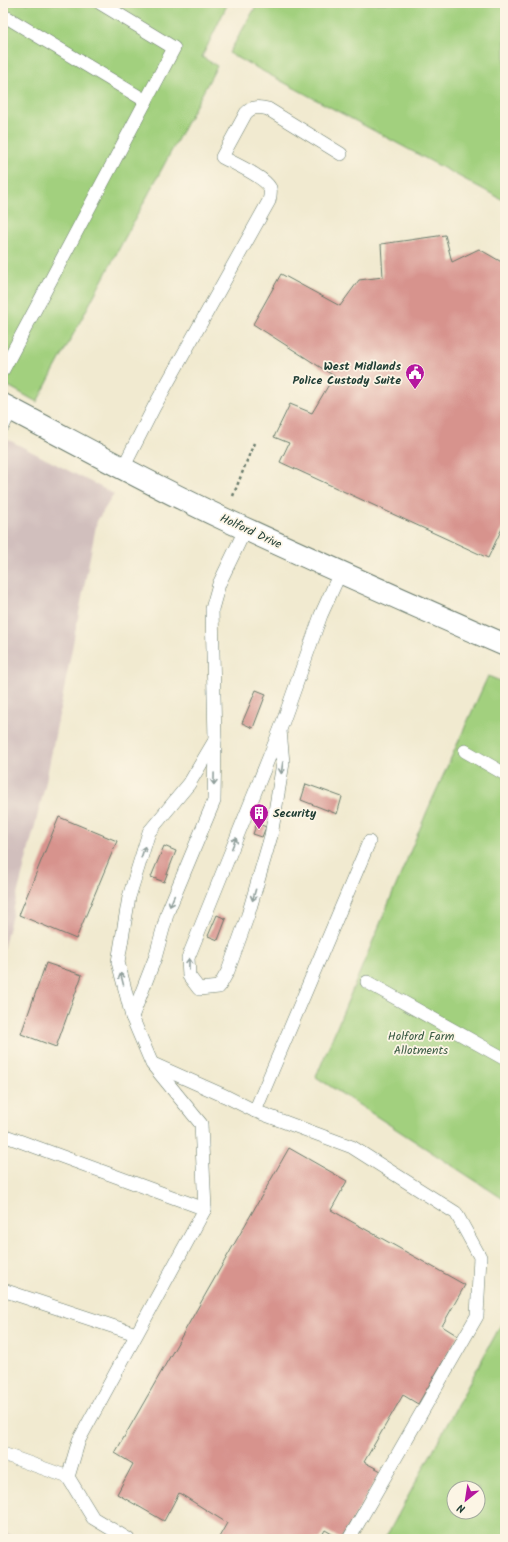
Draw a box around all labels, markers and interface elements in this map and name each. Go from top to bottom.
place label: West Midlands Police Custody Suite [292,357,401,390]
public building icon: West Midlands Police Custody Suite [404,362,426,390]
street label: Holford Drive [217,509,285,554]
one-way arrow [278,761,286,774]
one-way arrow [210,772,218,785]
building icon: Security [248,802,270,830]
place label: Security [273,804,317,823]
one-way arrow [231,838,239,850]
one-way arrow [140,846,147,859]
one-way arrow [250,888,257,901]
one-way arrow [168,895,176,907]
one-way arrow [185,958,193,971]
one-way arrow [118,972,126,985]
park label: Holford Farm Allotments [388,1027,455,1060]
north arrow [446,1480,486,1520]
text: N [454,1498,469,1517]

